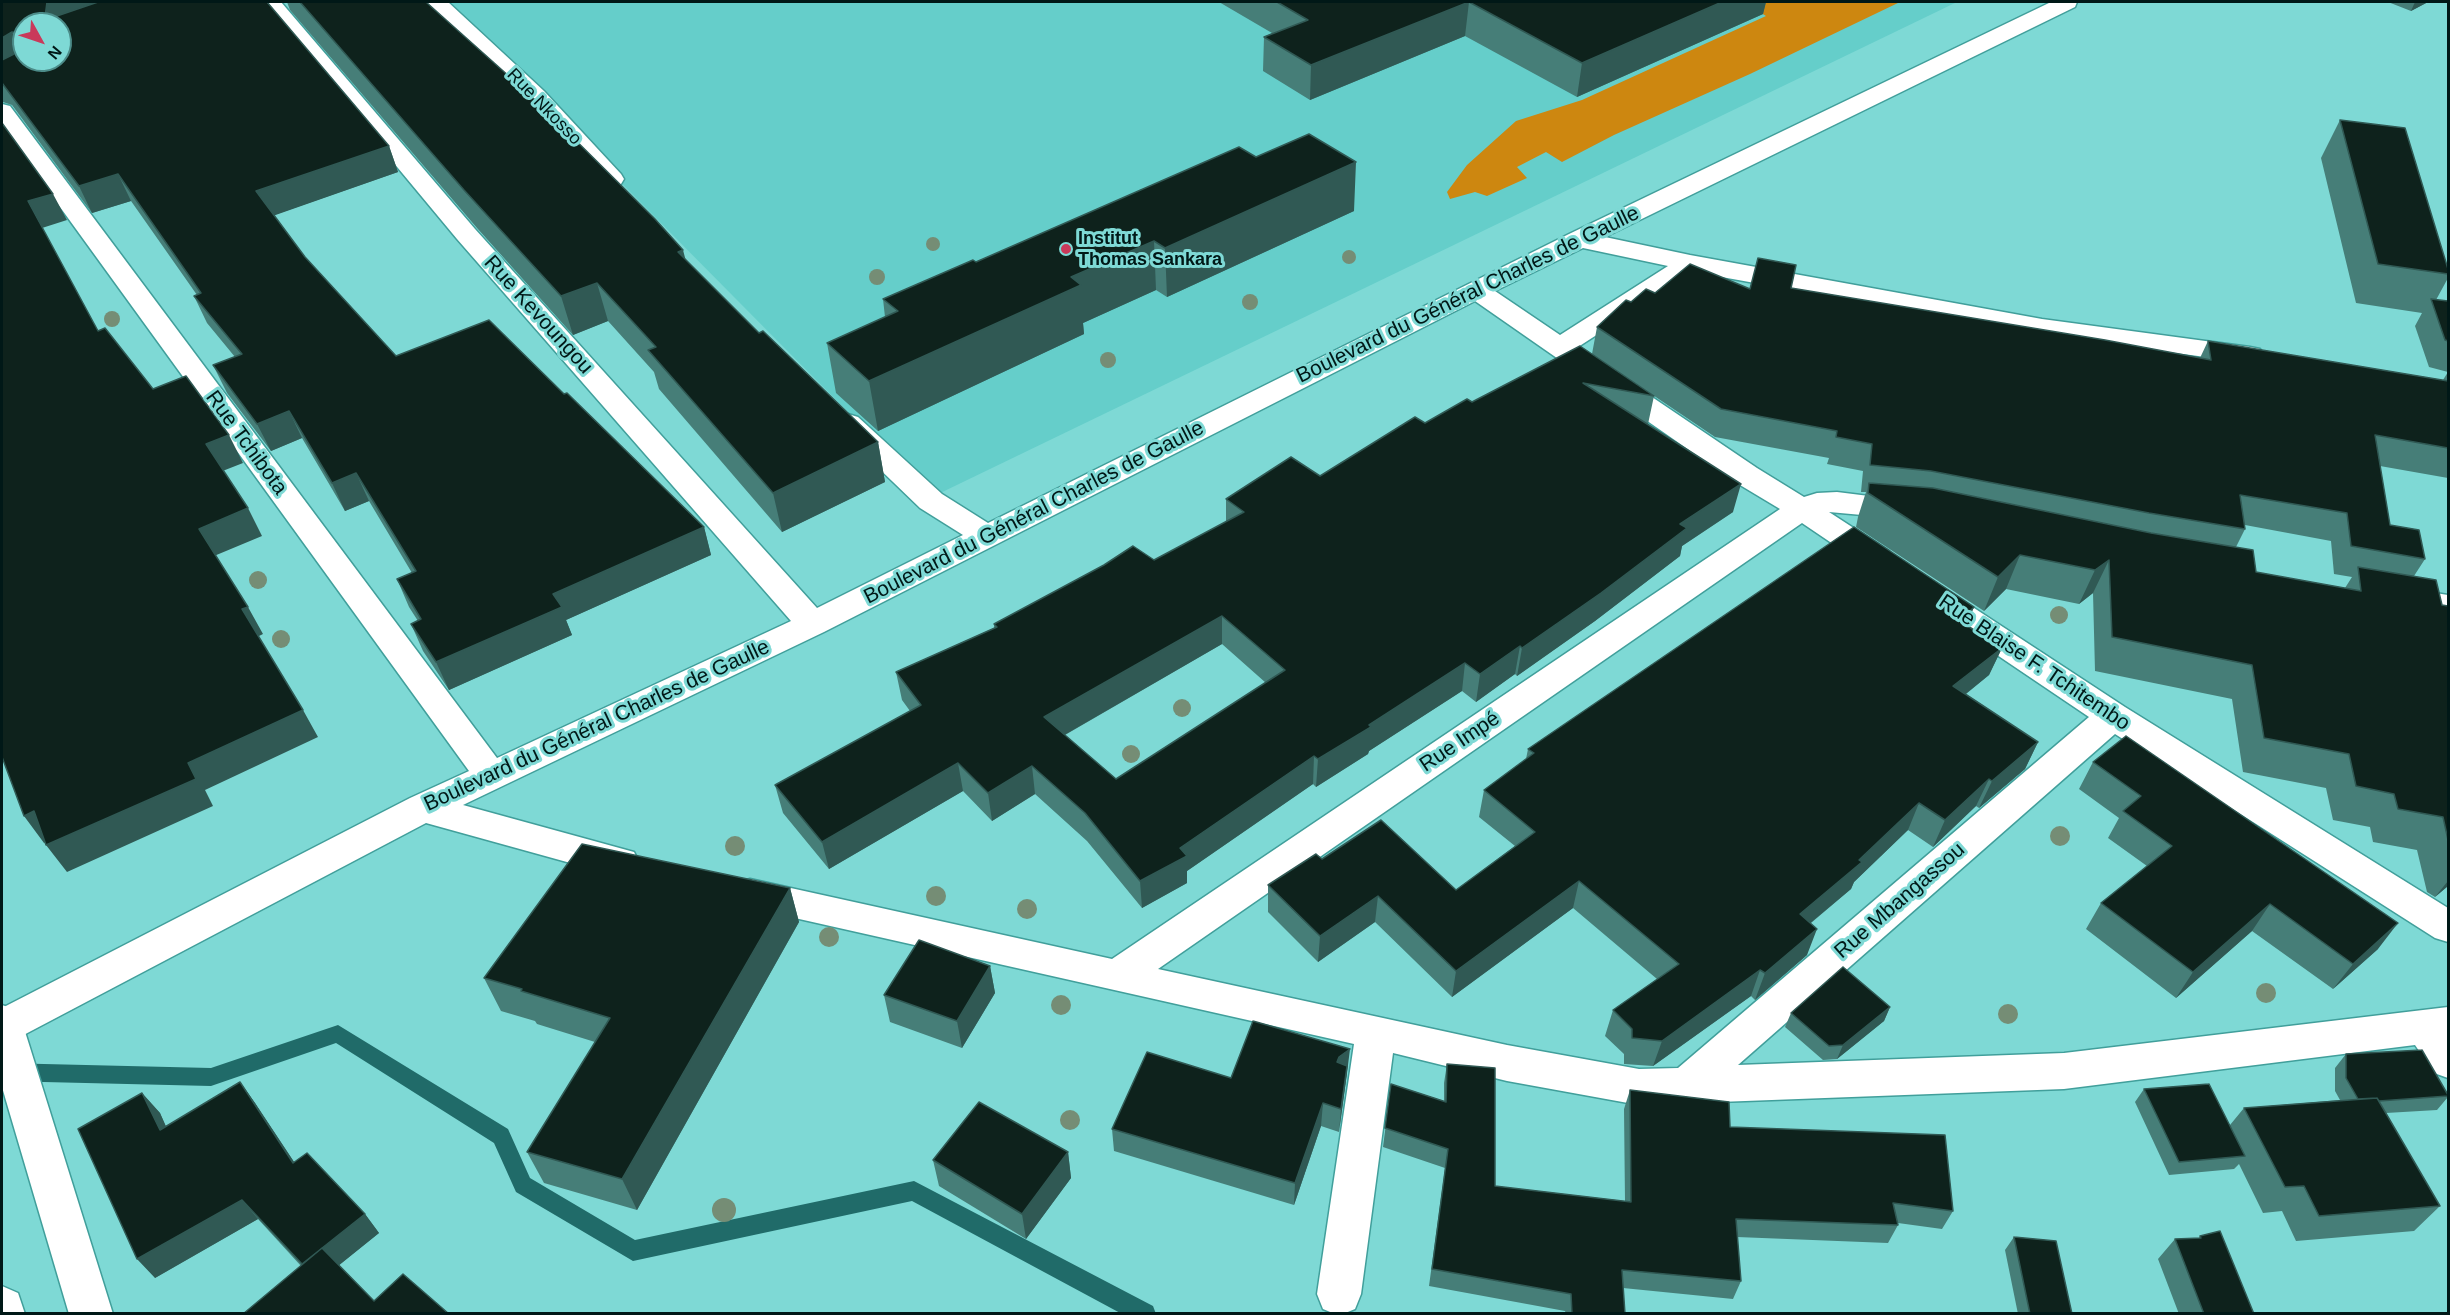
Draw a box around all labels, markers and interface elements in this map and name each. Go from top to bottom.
north arrow [12,12,72,72]
text: N [44,43,65,62]
street label: Rue Nkosso [502,64,586,150]
street label: Boulevard du Général Charles de Gaulle [1293,201,1643,389]
place label: Institut Thomas Sankara [1078,228,1222,270]
marker: Institut Thomas Sankara [1059,242,1073,256]
street label: Rue Kevoungou [478,251,598,379]
street label: Rue Tchibota [200,386,292,500]
street label: Boulevard du Général Charles de Gaulle [860,416,1208,610]
street label: Rue Blaise F. Tchitembo [1934,590,2134,736]
street label: Boulevard du Général Charles de Gaulle [420,635,774,817]
street label: Rue Impé [1415,706,1505,778]
street label: Rue Mbangassou [1830,837,1970,965]

